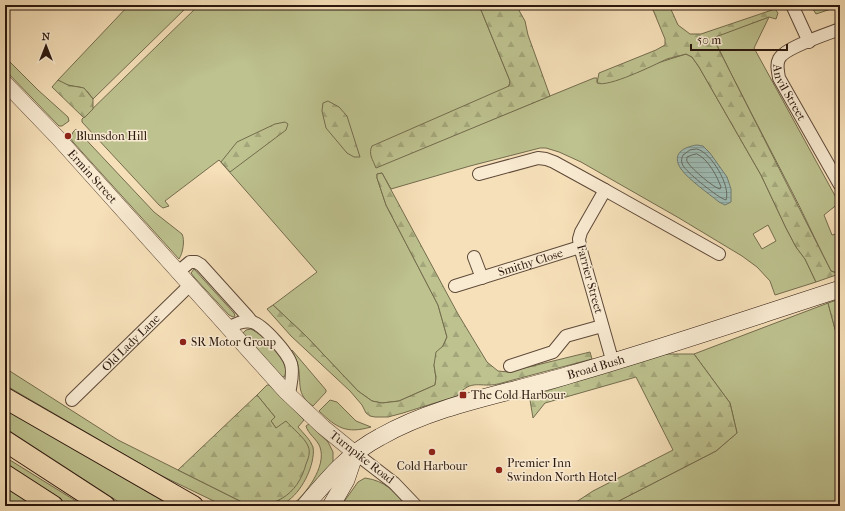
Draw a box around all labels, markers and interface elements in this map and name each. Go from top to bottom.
north arrow [26,26,66,66]
scale bar [691,26,787,52]
text: N [42,30,51,43]
text: 50 m [697,33,721,47]
street label: Anvil Street [770,63,809,124]
place label: Blunsdon Hill [76,129,148,143]
marker: Blunsdon Hill [63,131,73,141]
street label: Ermin Street [65,147,121,207]
street label: Farrier Street [574,243,606,316]
street label: Smithy Close [496,246,565,279]
street label: Old Lady Lane [99,311,163,374]
place label: SR Motor Group [191,335,277,349]
marker: SR Motor Group [178,337,188,347]
street label: Broad Bush [565,352,627,382]
place label: The Cold Harbour [471,388,566,402]
marker: The Cold Harbour [458,390,468,400]
street label: Turnpike Road [327,428,397,487]
marker: Cold Harbour [427,447,437,457]
place label: Premier Inn Swindon North Hotel [507,456,618,484]
place label: Cold Harbour [397,459,468,473]
marker: Premier Inn Swindon North Hotel [494,465,504,475]

